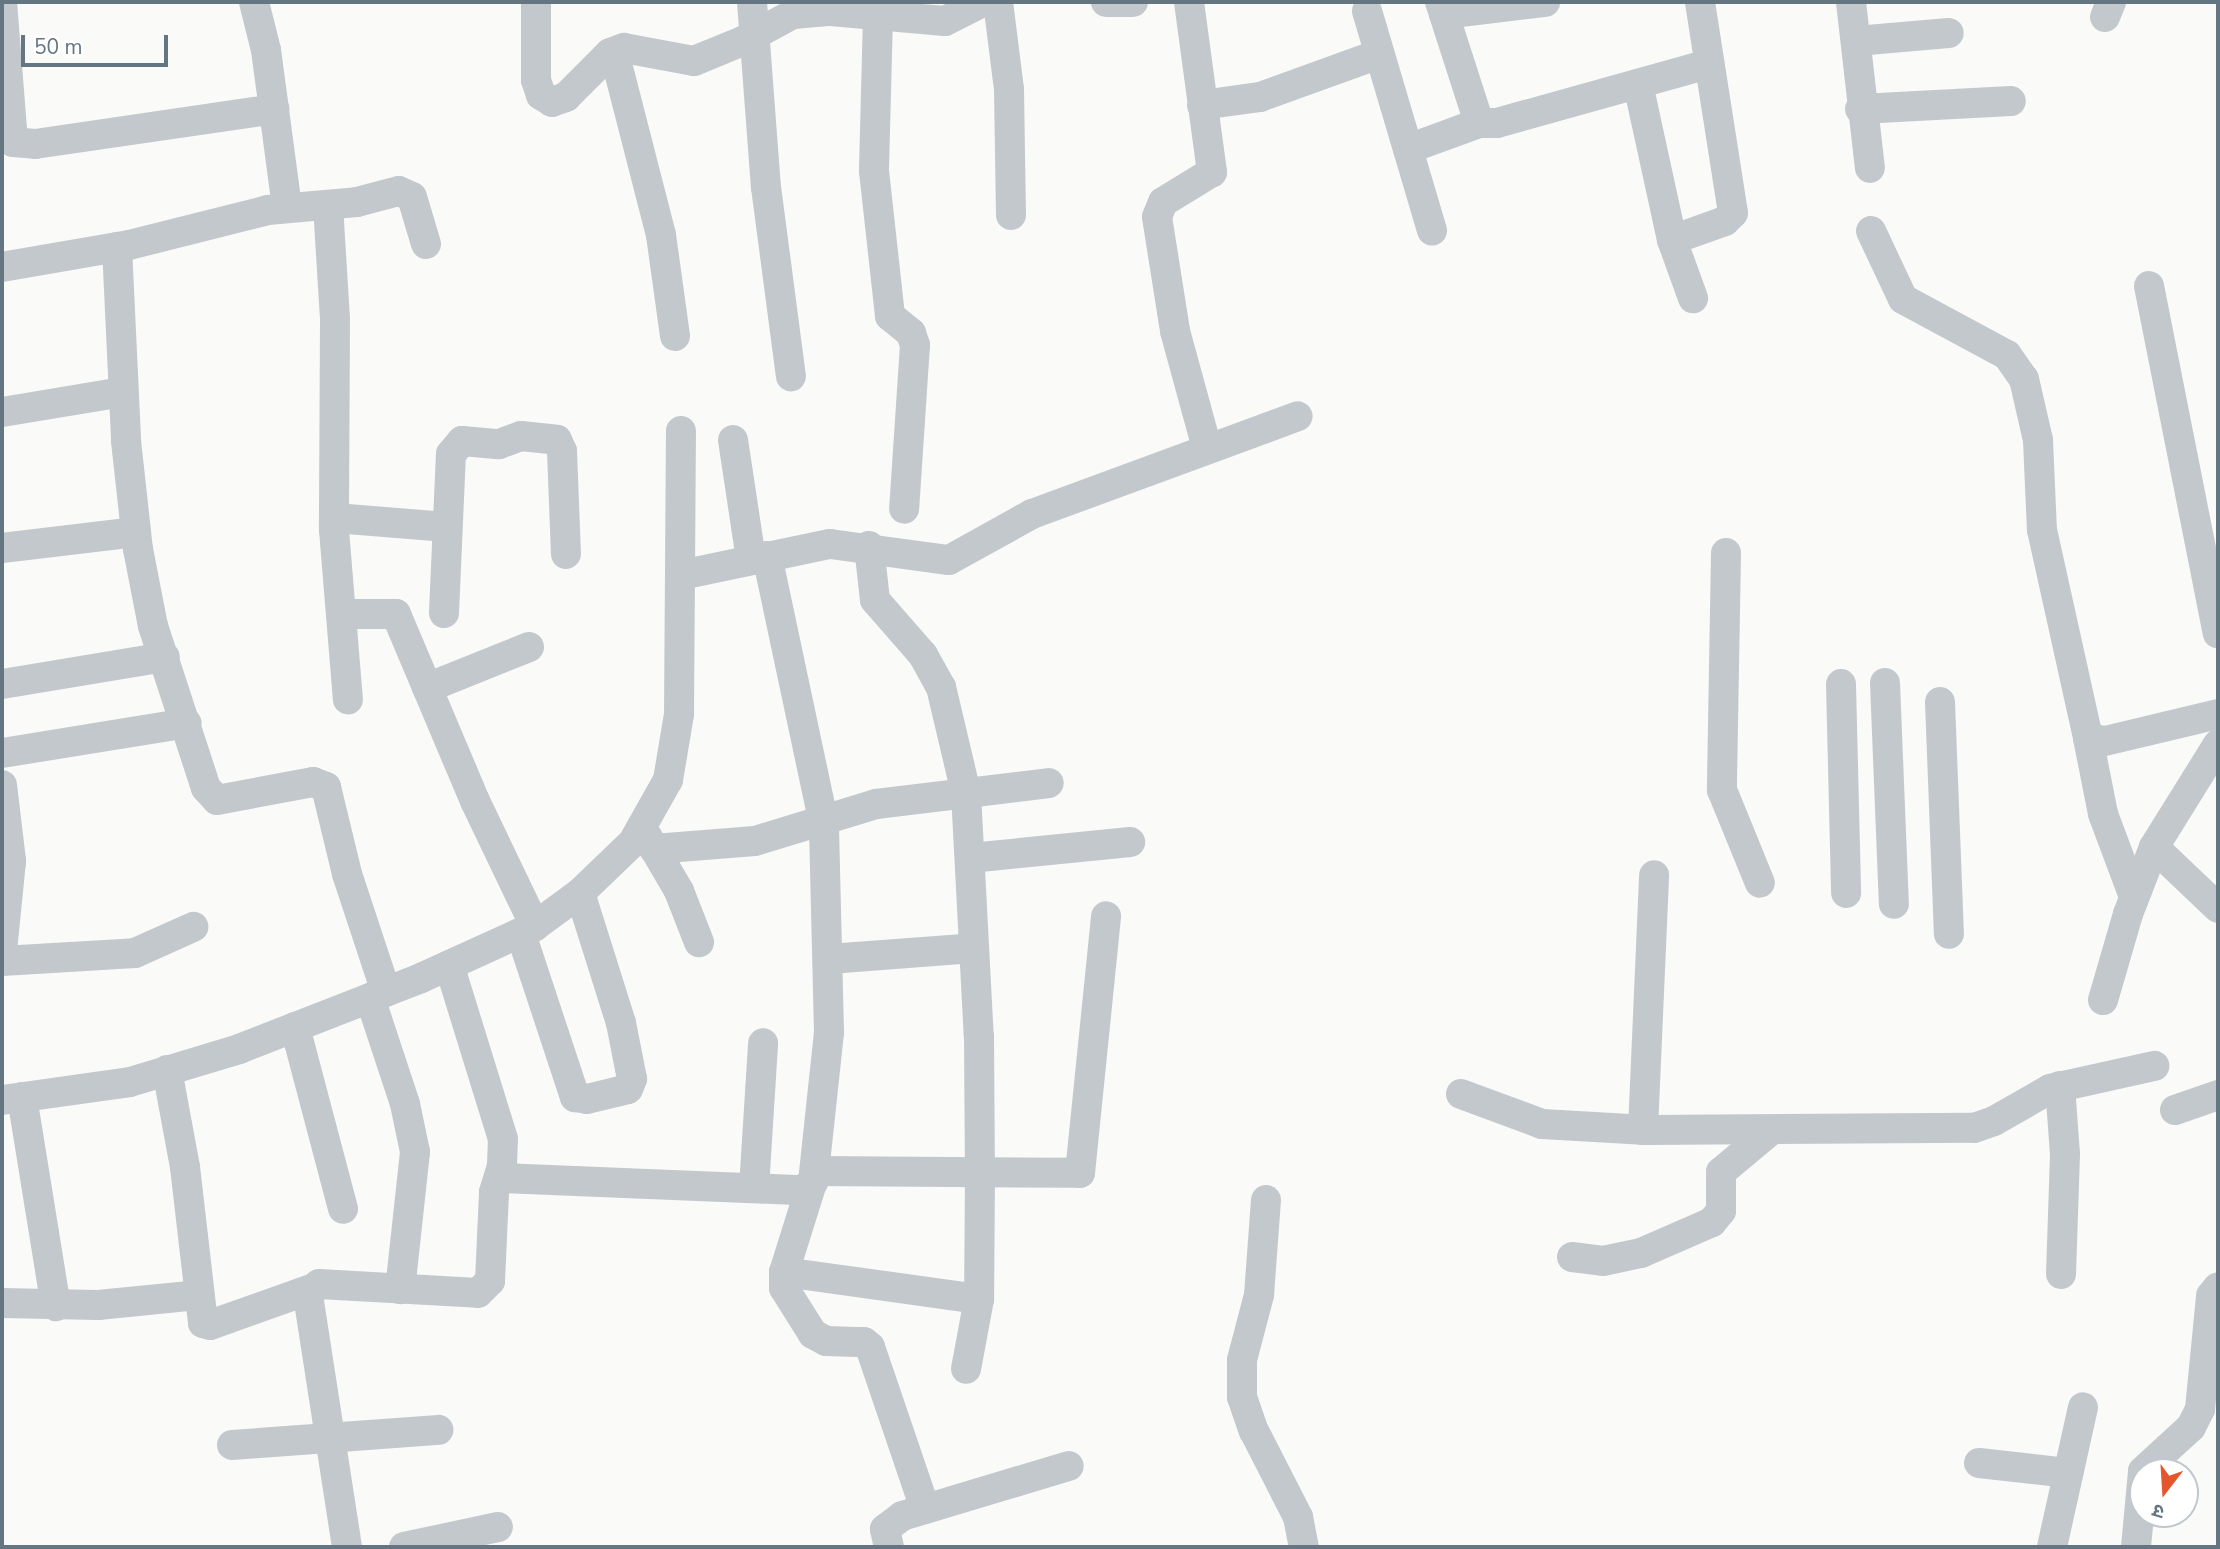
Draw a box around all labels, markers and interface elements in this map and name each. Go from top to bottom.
scale bar [24,21,172,65]
text: 50 m [34,33,83,61]
north arrow [2129,1458,2199,1528]
text: उ [2149,1497,2168,1525]

